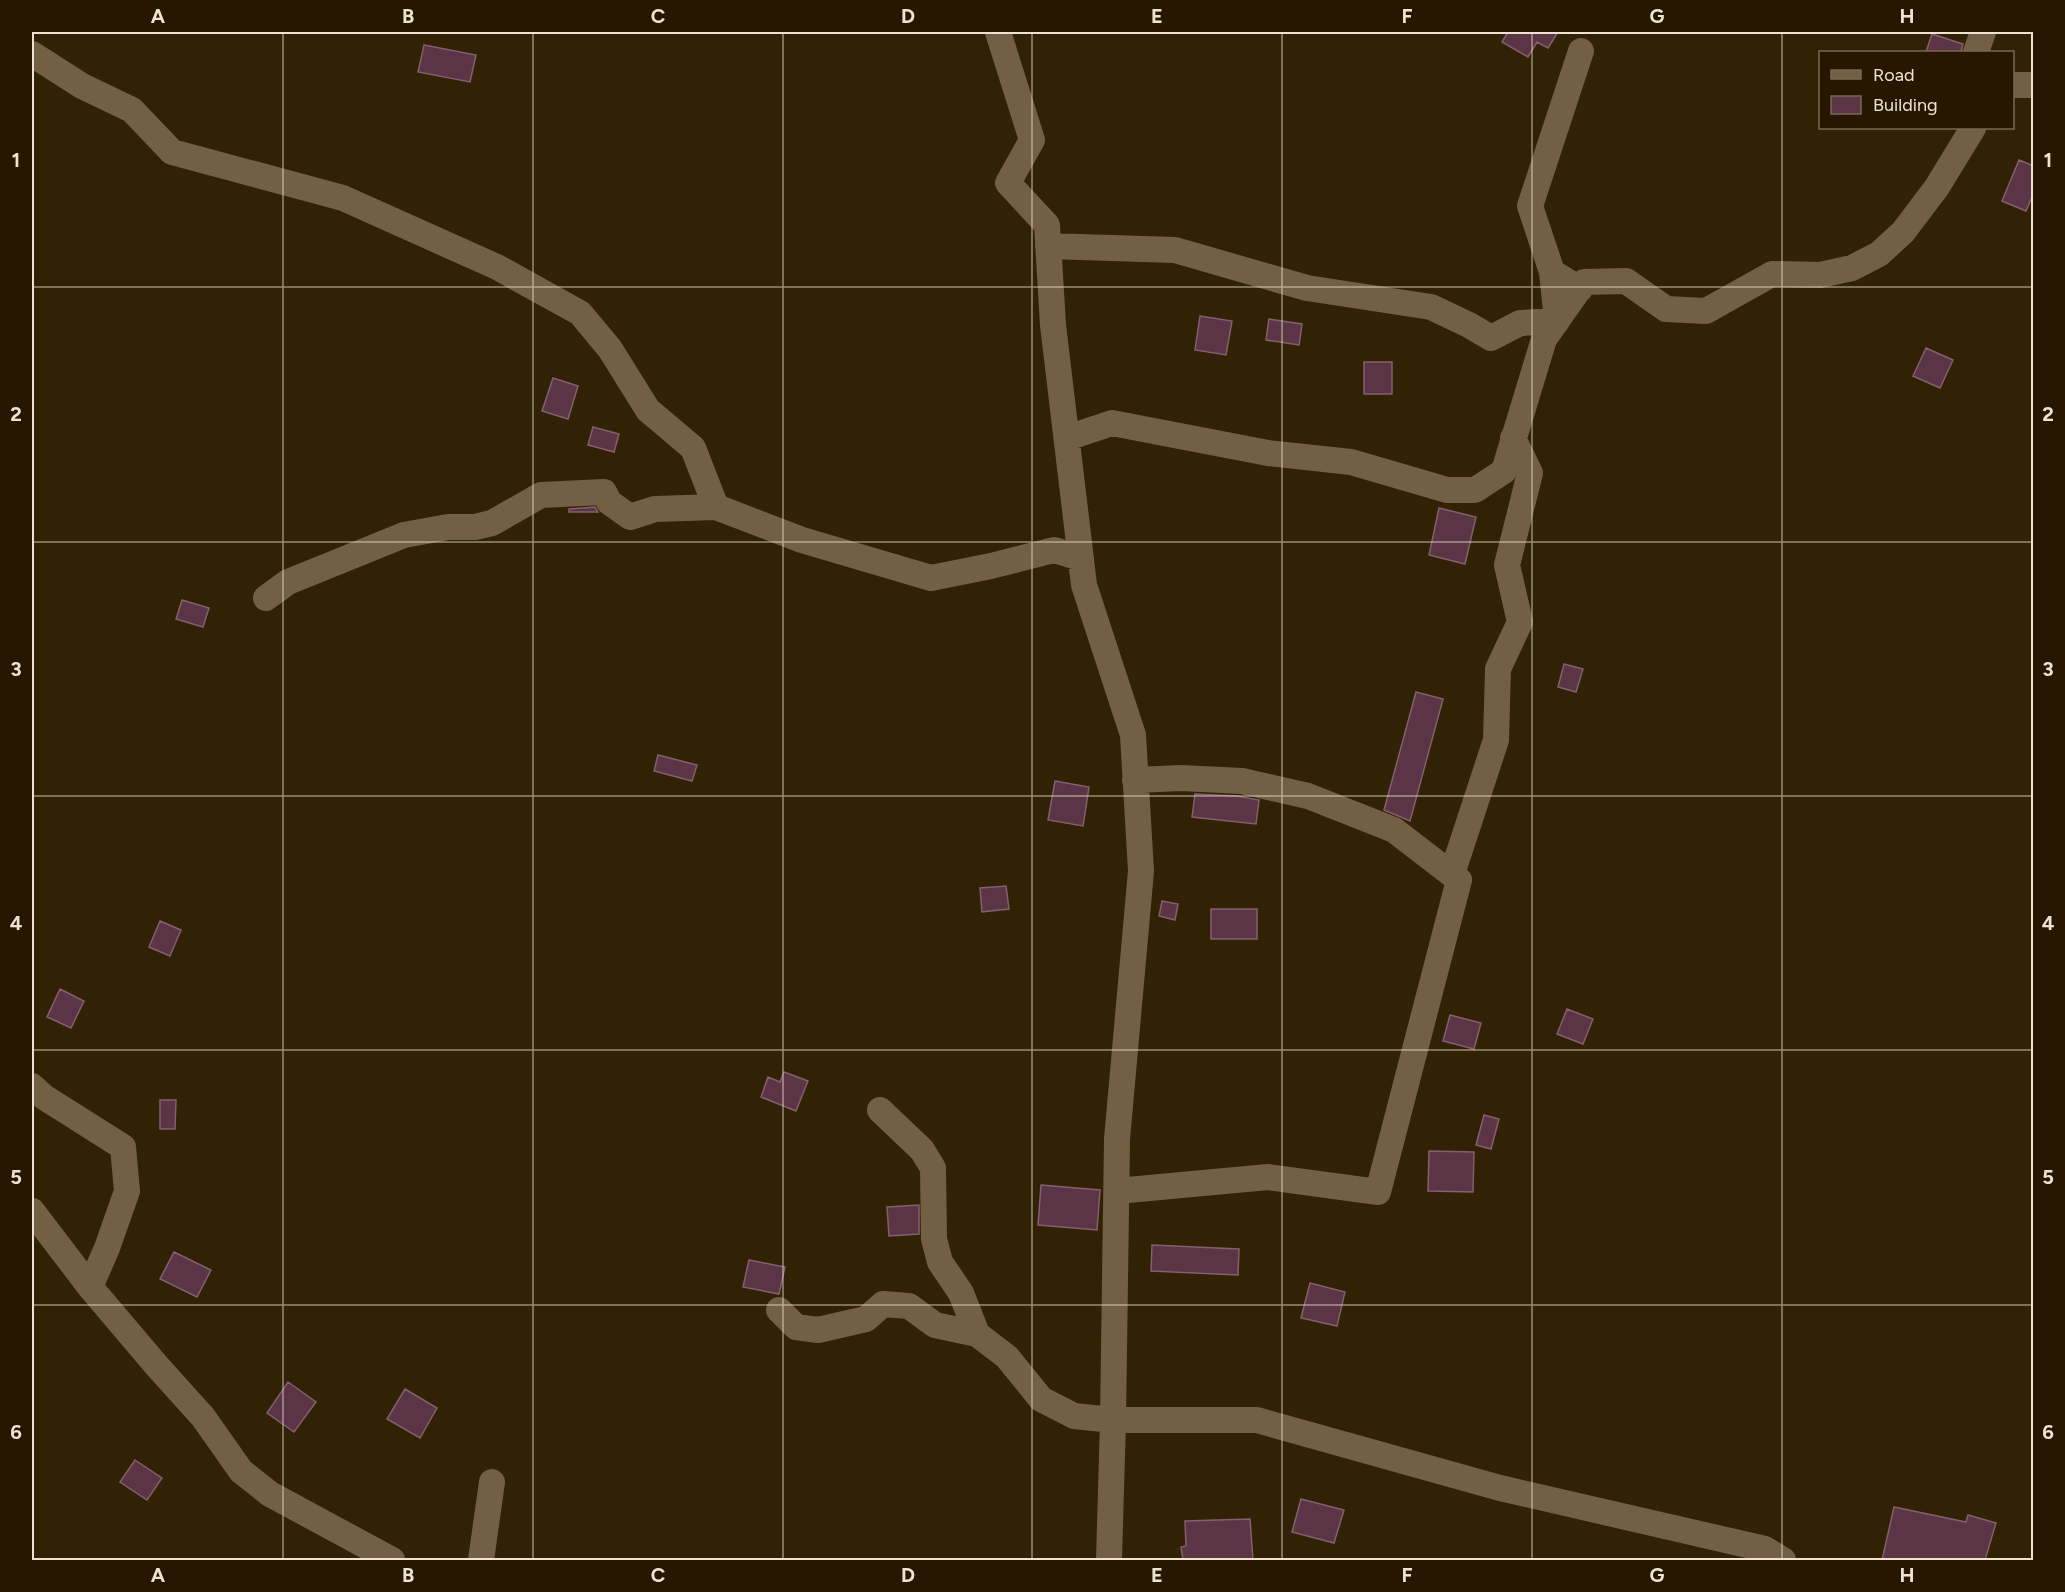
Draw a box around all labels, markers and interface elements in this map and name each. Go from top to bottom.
text: A [151,4,166,28]
text: B [402,4,414,28]
text: C [651,4,665,28]
text: D [901,4,915,28]
text: E [1151,4,1163,28]
text: F [1401,4,1413,28]
text: G [1650,4,1665,28]
text: H [1900,4,1915,28]
legend [1819,51,2014,129]
text: Road [1873,64,1914,86]
text: Building [1873,94,1938,116]
text: 1 [12,148,20,172]
text: 1 [2044,148,2052,172]
text: 2 [10,402,22,426]
text: 2 [2042,402,2054,426]
text: 3 [10,657,22,681]
text: 3 [2042,657,2054,681]
text: 4 [10,911,23,935]
text: 4 [2042,911,2055,935]
text: 5 [10,1165,22,1189]
text: 5 [2042,1165,2054,1189]
text: 6 [10,1420,22,1444]
text: 6 [2042,1420,2054,1444]
text: A [151,1563,166,1587]
text: B [402,1563,414,1587]
text: C [651,1563,665,1587]
text: D [901,1563,915,1587]
text: E [1151,1563,1163,1587]
text: F [1401,1563,1413,1587]
text: G [1650,1563,1665,1587]
text: H [1900,1563,1915,1587]

